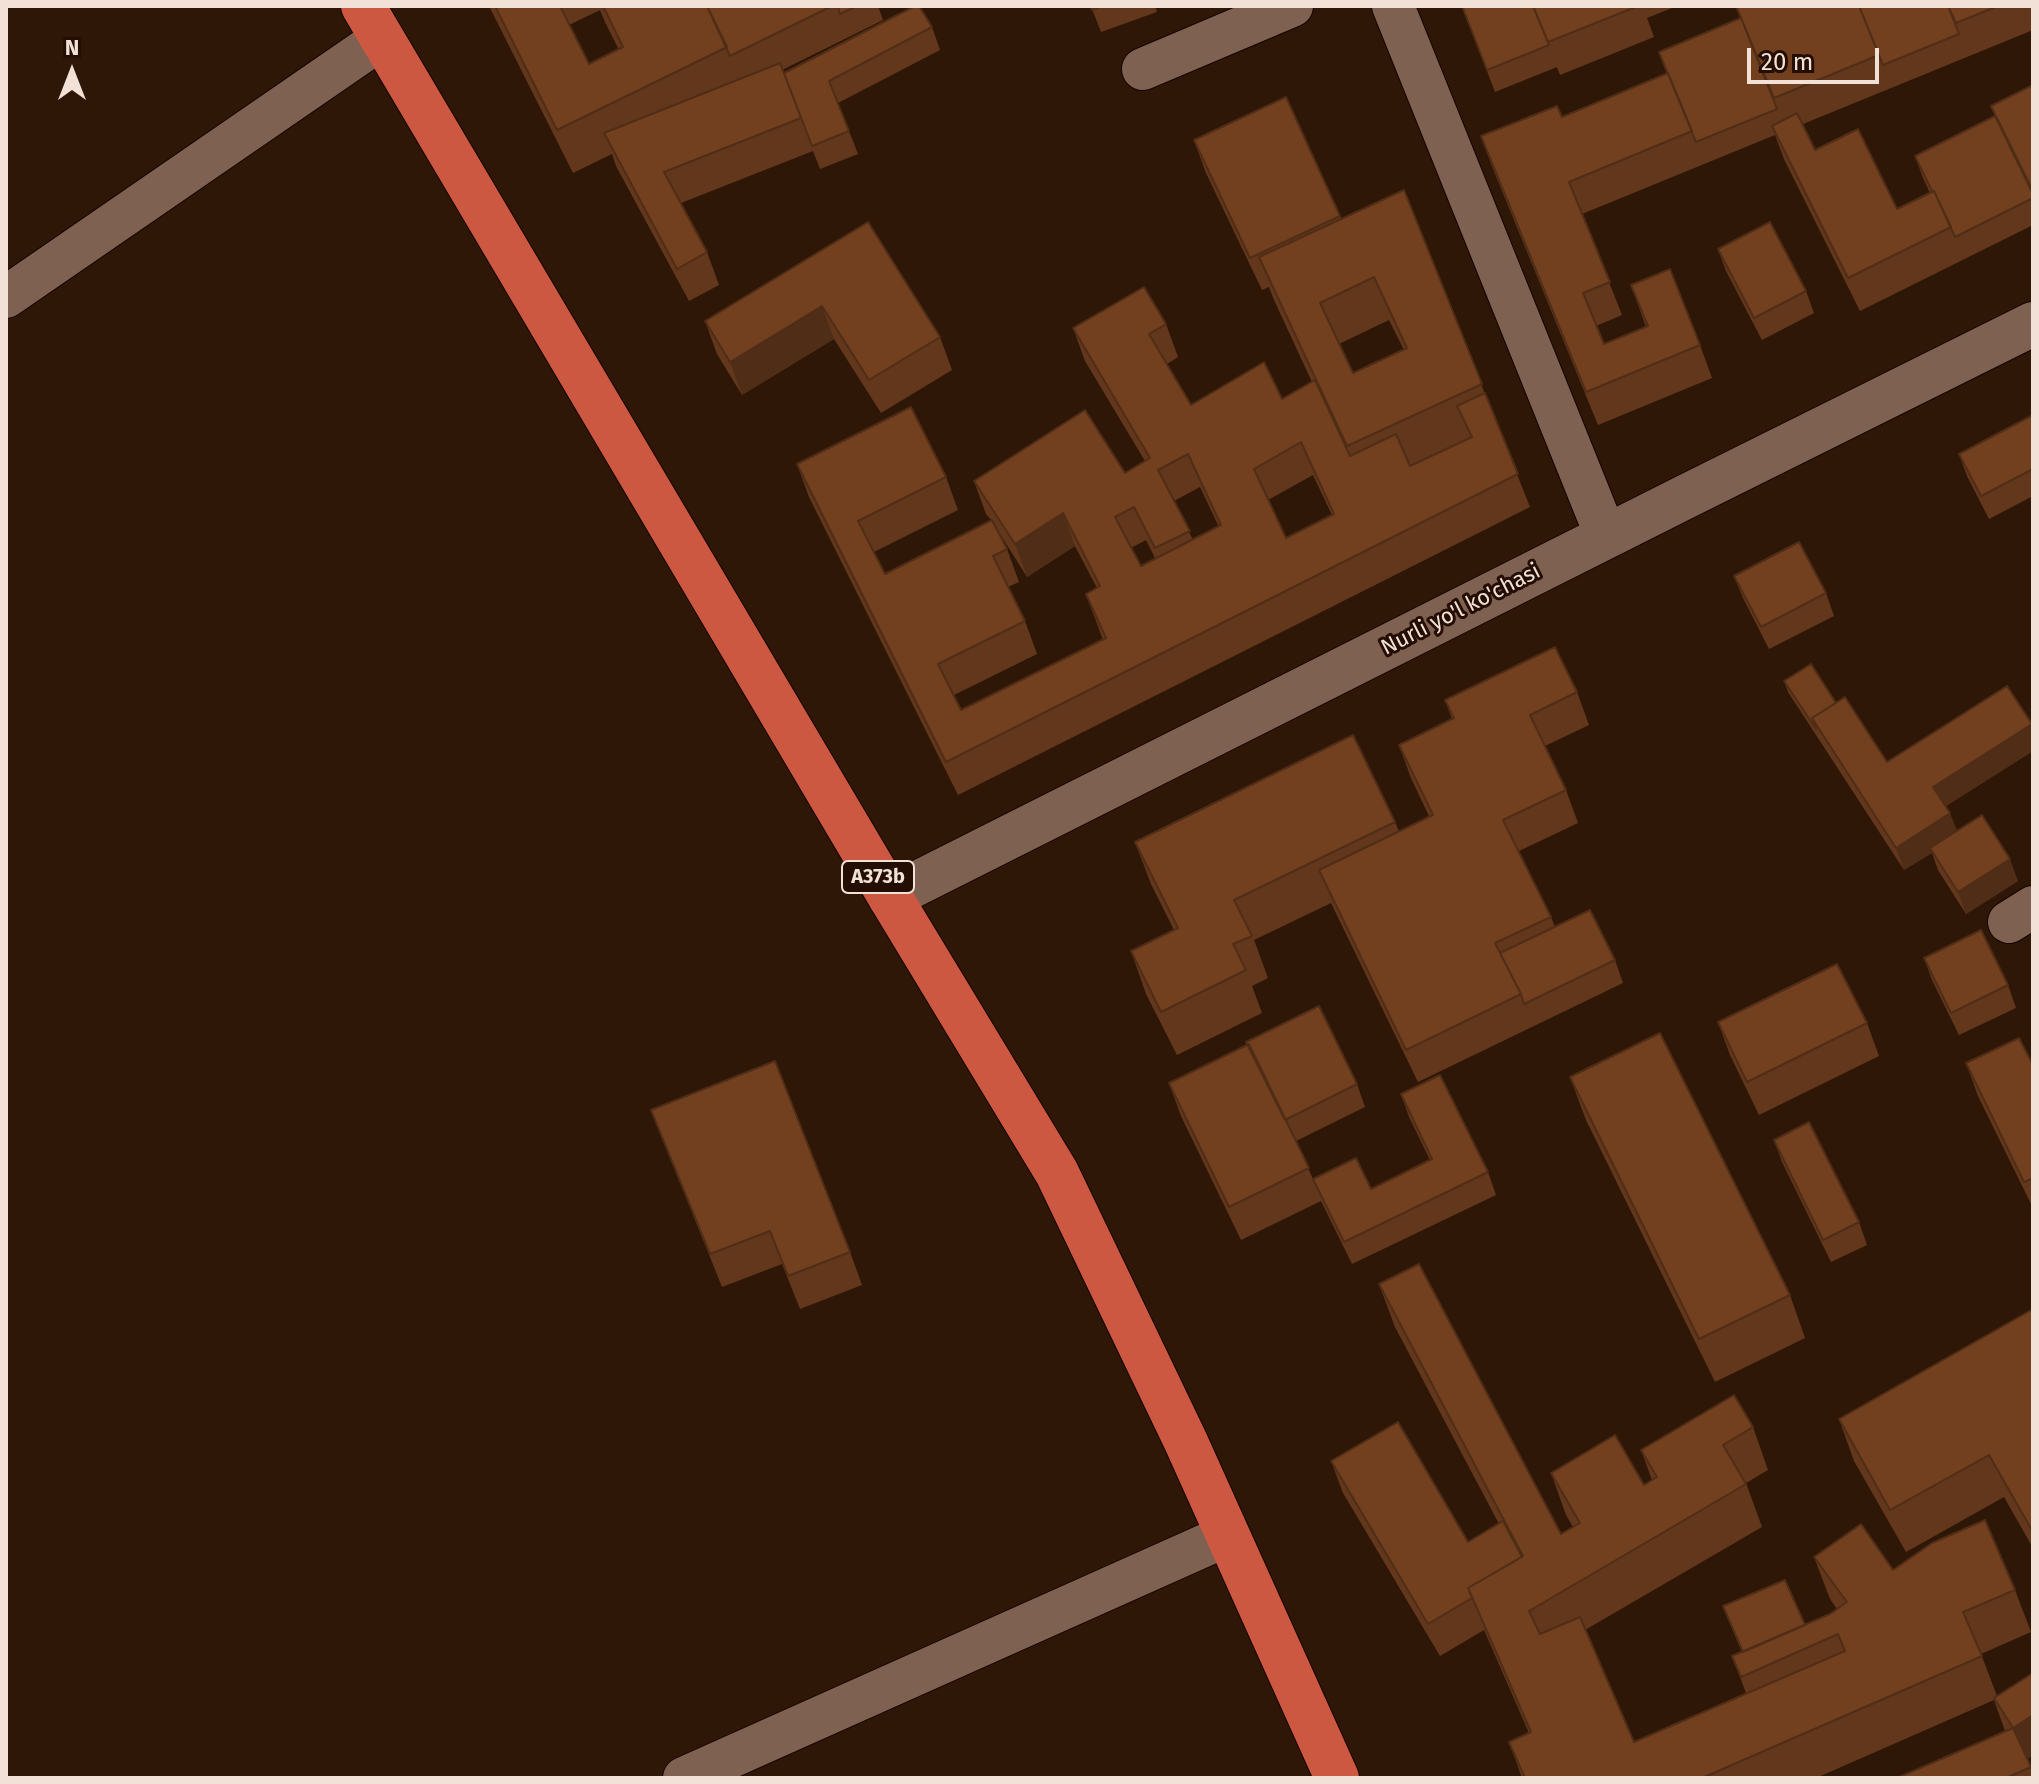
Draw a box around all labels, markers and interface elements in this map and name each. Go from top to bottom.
north arrow [32,32,112,112]
scale bar [1751,32,1883,82]
text: N [65,34,79,61]
text: 20 m [1761,48,1813,76]
street label: Nurli yo'l ko'chasi [1377,558,1545,662]
road number: A373b [842,861,914,893]

